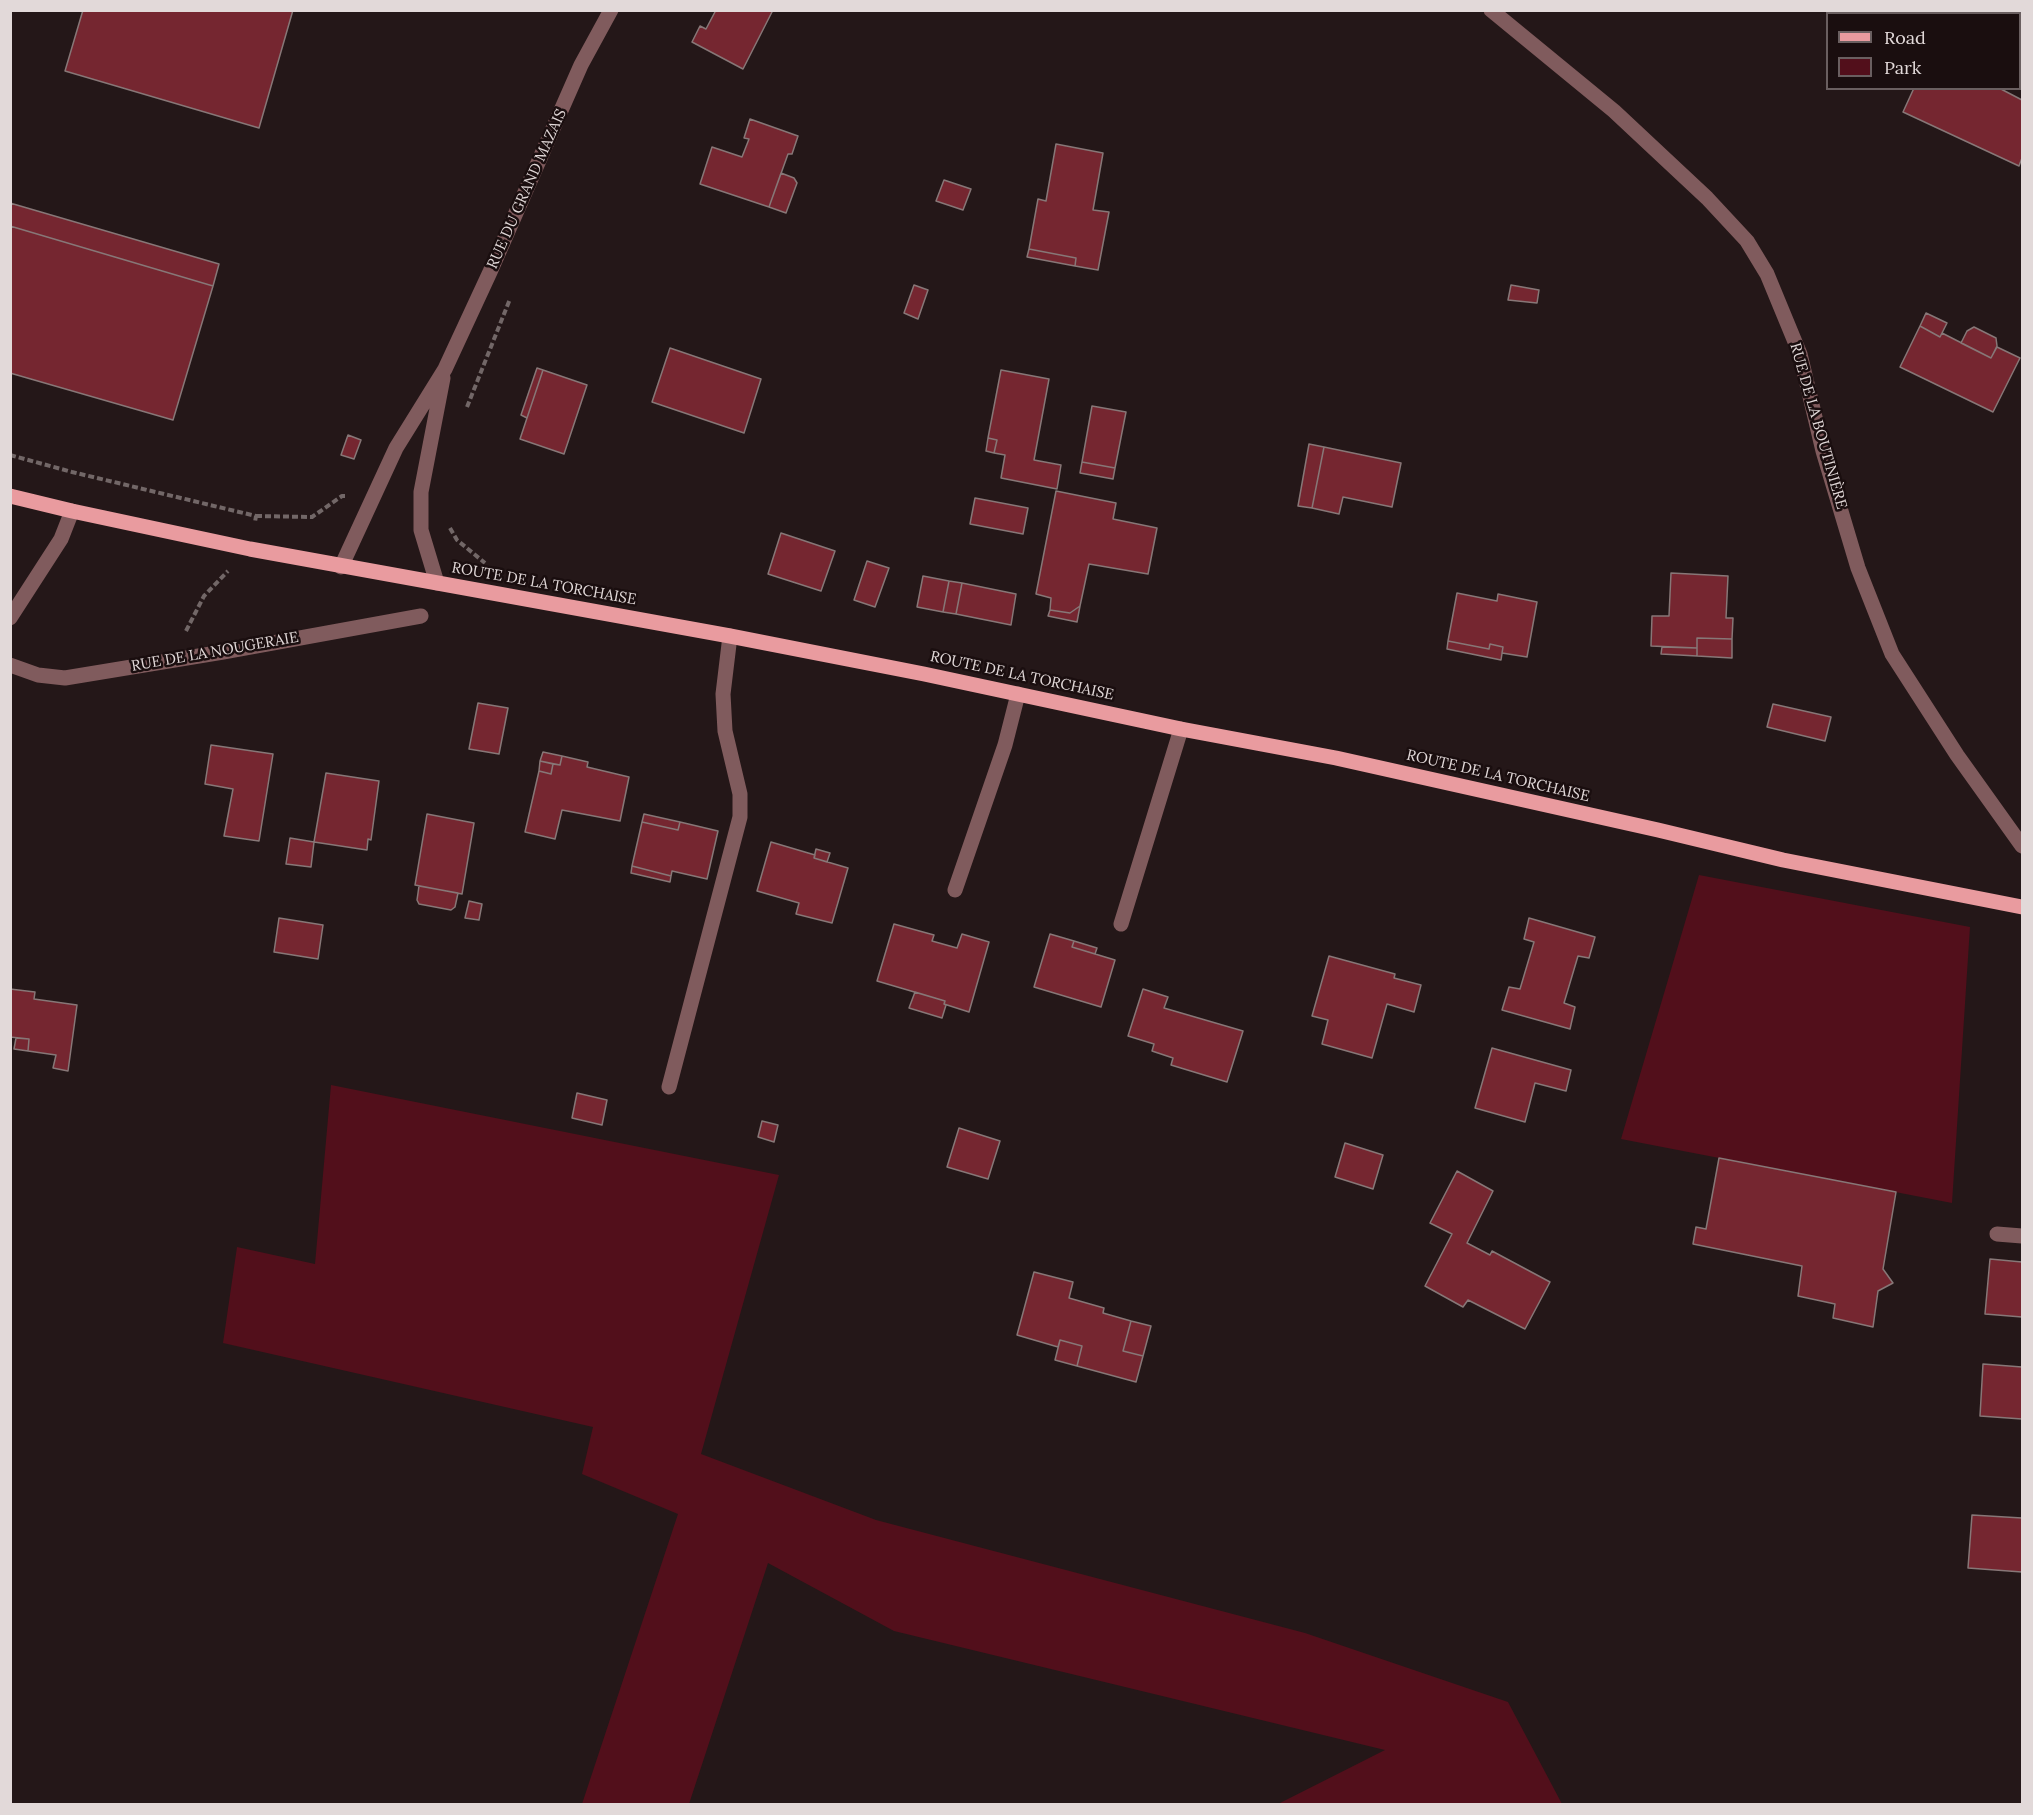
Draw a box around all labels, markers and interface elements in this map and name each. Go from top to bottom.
legend [1826,12,2021,90]
text: Road [1884,26,1926,49]
text: Park [1884,56,1921,79]
street label: RUE DU GRAND MAZAIS [484,106,570,272]
street label: RUE DE LA BOUTINIÈRE [1786,341,1850,511]
street label: ROUTE DE LA TORCHAISE [450,559,638,609]
street label: RUE DE LA NOUGERAIE [130,628,300,676]
street label: ROUTE DE LA TORCHAISE [929,648,1115,704]
street label: ROUTE DE LA TORCHAISE [1405,746,1591,806]

